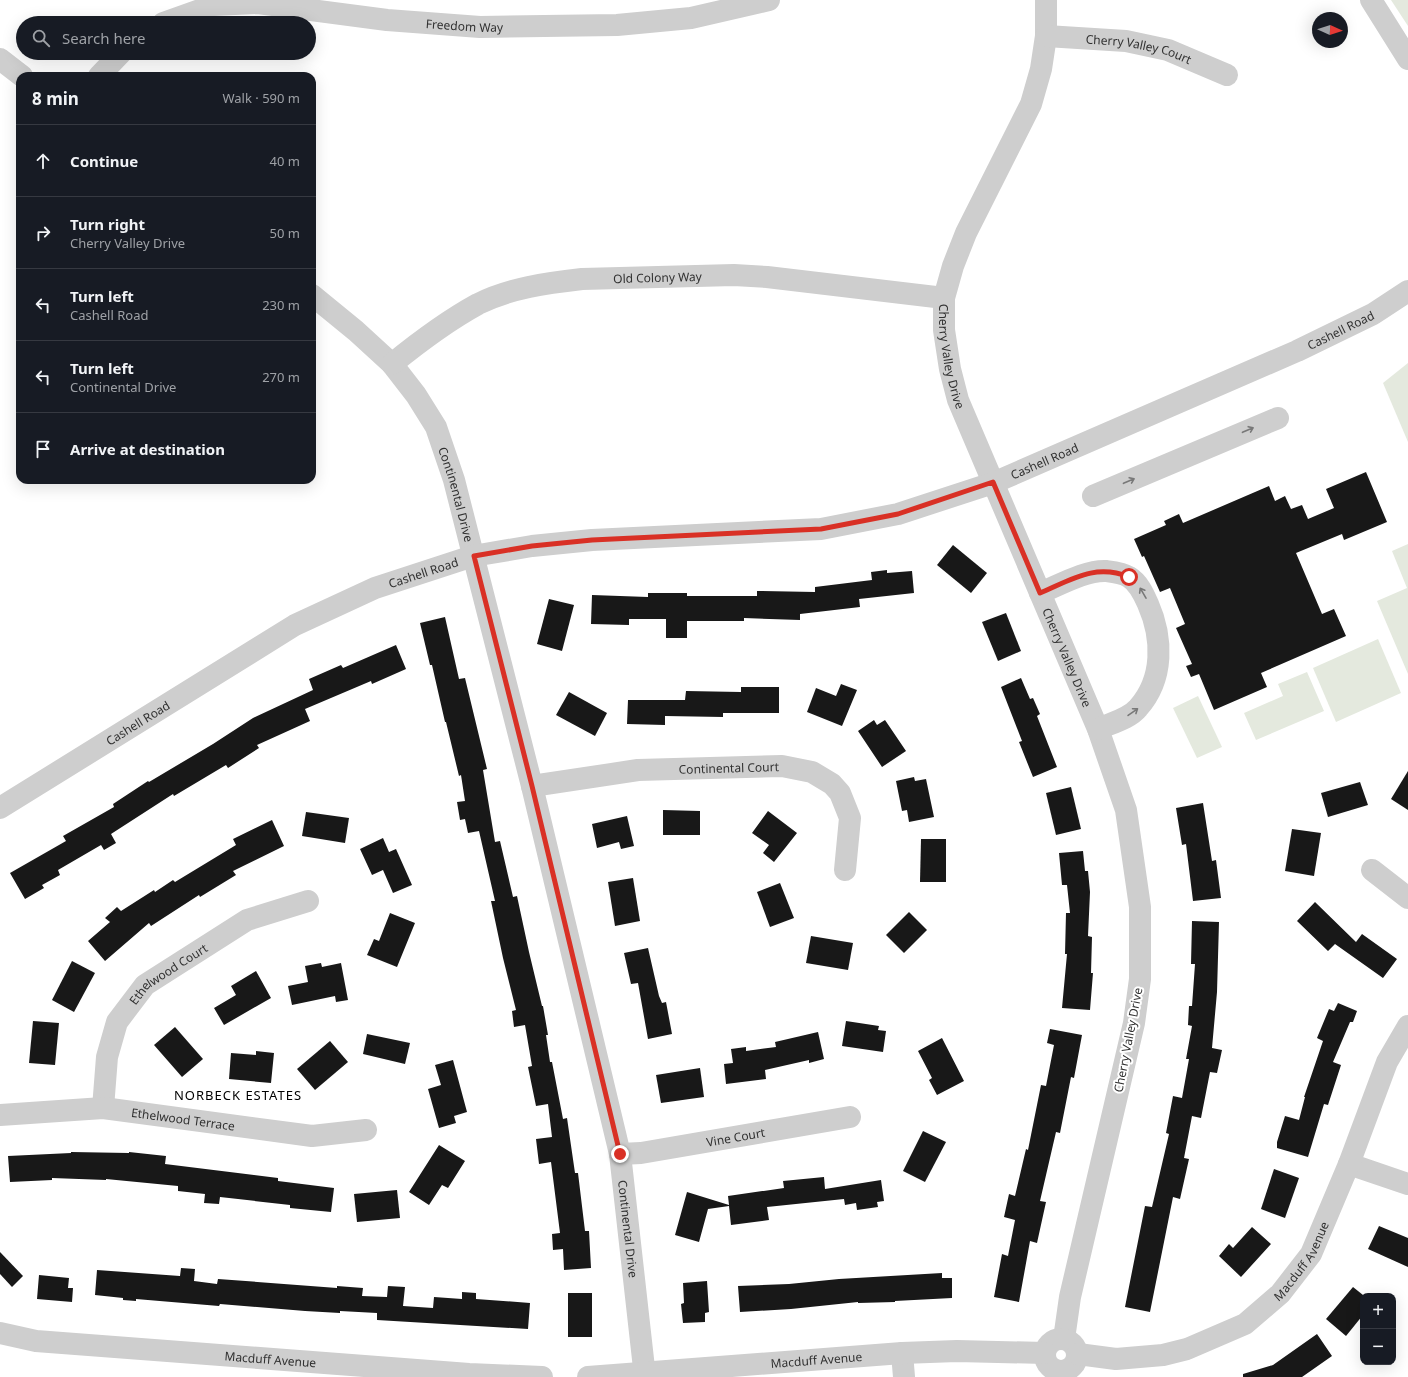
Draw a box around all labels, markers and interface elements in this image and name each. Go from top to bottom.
north arrow [1312,12,1348,48]
street label: Freedom Way [425,14,504,36]
search box [16,16,316,60]
icon: search [30,27,52,49]
text: Search here [62,28,145,48]
street label: Cherry Valley Court [1085,30,1195,68]
text: 8 min [32,87,79,110]
text: Walk · 590 m [222,89,300,107]
icon: ahead [32,150,54,172]
text: Continue [70,151,138,171]
text: 40 m [270,152,300,170]
text: Turn right [70,214,145,234]
icon: right [32,222,54,244]
text: 50 m [270,224,300,242]
text: Cherry Valley Drive [70,234,185,252]
street label: Old Colony Way [613,267,703,287]
text: Turn left [70,286,134,306]
icon: left [32,294,54,316]
text: 230 m [262,296,300,314]
street label: Cherry Valley Drive [936,304,969,412]
text: Cashell Road [70,306,148,324]
street label: Cashell Road [1304,306,1377,353]
text: Turn left [70,358,134,378]
icon: left [32,366,54,388]
text: 270 m [262,368,300,386]
text: Continental Drive [70,378,176,396]
one-way arrow [1242,426,1254,433]
icon: arrive [32,438,54,460]
text: Arrive at destination [70,439,225,459]
street label: Cashell Road [1008,439,1081,483]
street label: Continental Drive [435,444,478,544]
one-way arrow [1122,477,1134,484]
street label: Cashell Road [386,553,460,592]
route start [1120,568,1138,586]
one-way arrow [1138,587,1146,599]
street label: Cherry Valley Drive [1039,605,1096,710]
street label: Cashell Road [102,696,173,749]
one-way arrow [1127,708,1138,716]
street label: Continental Court [678,758,780,777]
street label: Ethelwood Court [125,939,211,1008]
street label: Cherry Valley Drive [1110,986,1147,1094]
district label: NORBECK ESTATES [174,1086,302,1104]
street label: Ethelwood Terrace [130,1103,236,1134]
street label: Vine Court [705,1123,767,1150]
route end [611,1145,629,1163]
street label: Continental Drive [614,1179,642,1279]
street label: Macduff Avenue [1270,1218,1332,1305]
map controls [1360,1293,1396,1365]
button: + [1360,1293,1396,1329]
button: − [1360,1329,1396,1365]
street label: Macduff Avenue [224,1347,317,1371]
street label: Macduff Avenue [770,1348,863,1372]

